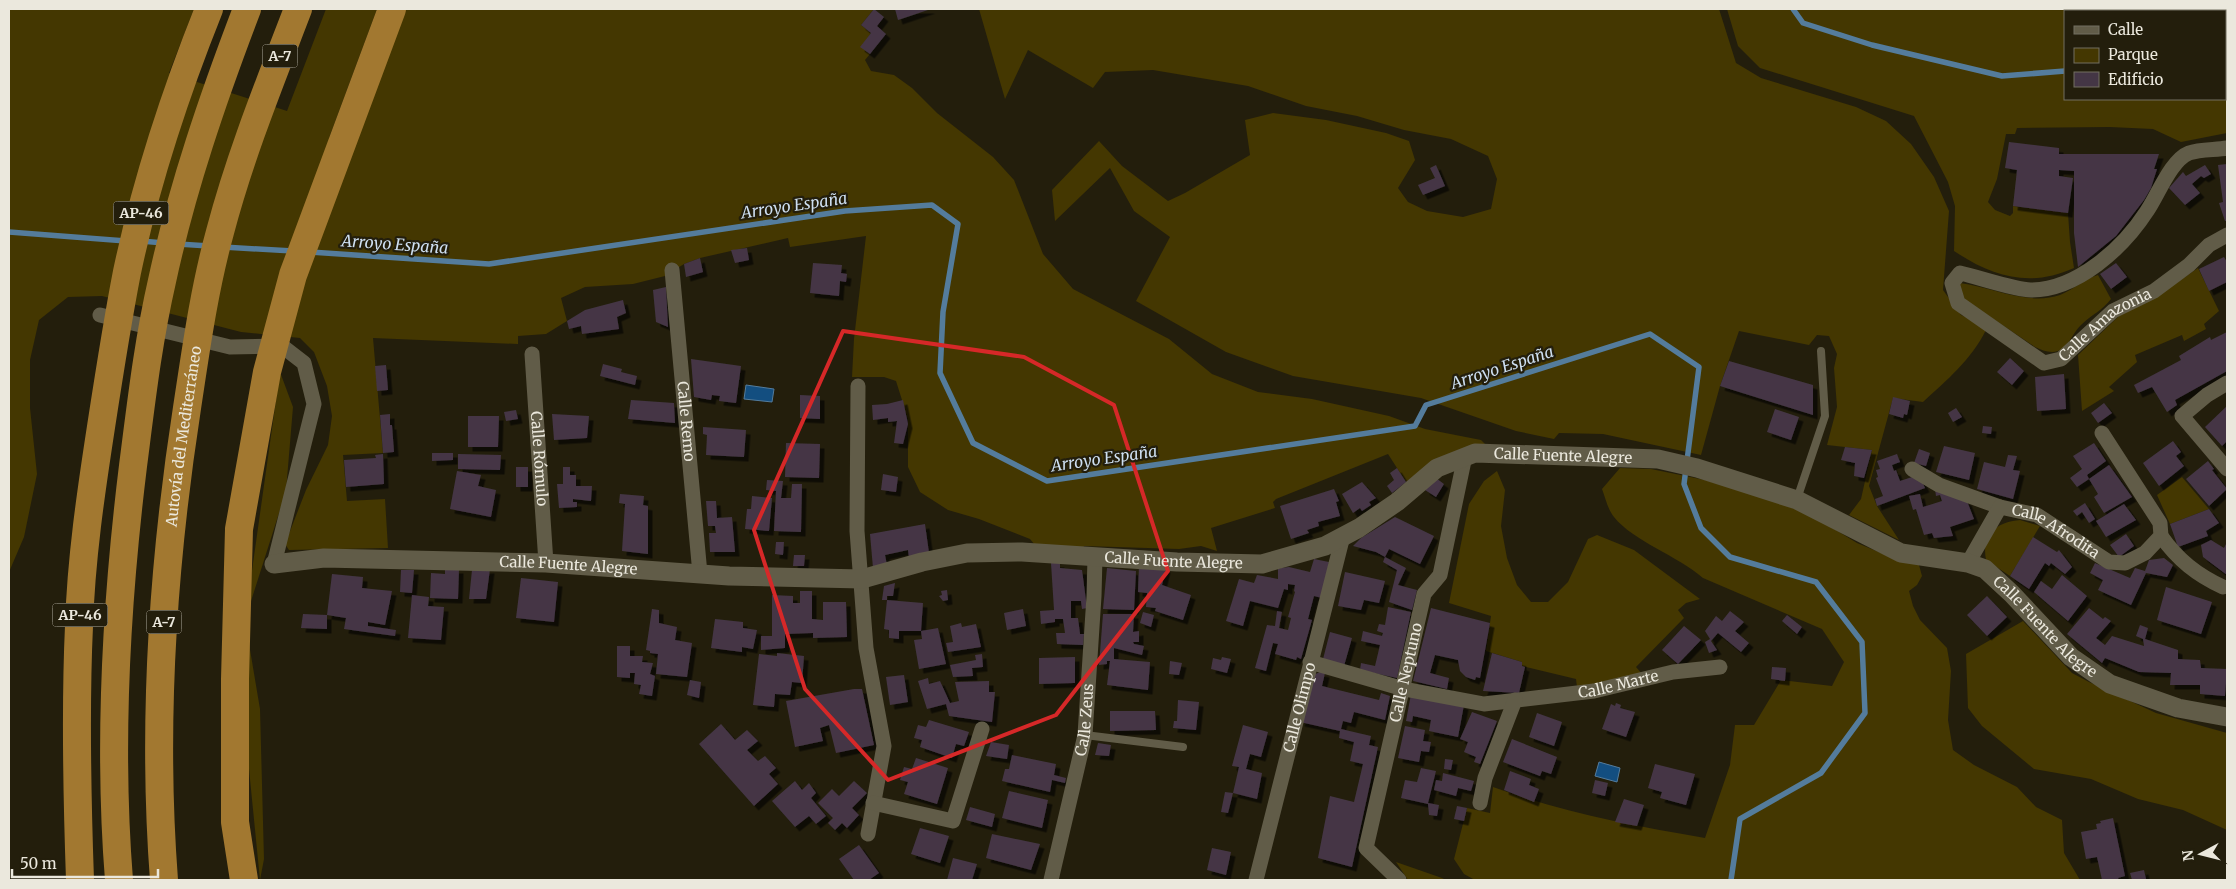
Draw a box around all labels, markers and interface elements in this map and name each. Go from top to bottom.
legend [2064,10,2226,100]
text: Calle [2108,20,2143,39]
road number: A-7 [262,44,298,68]
text: Parque [2108,45,2158,64]
text: Edificio [2108,70,2164,89]
water label: Arroyo España [738,188,848,223]
road number: AP-46 [114,202,168,224]
water label: Arroyo España [339,230,449,258]
street label: Calle Amazonia [2054,284,2154,365]
water label: Arroyo España [1446,341,1556,394]
street label: Autovía del Mediterráneo [161,344,205,529]
street label: Calle Remo [673,380,700,463]
street label: Calle Rómulo [527,411,552,507]
water label: Arroyo España [1048,441,1158,476]
street label: Calle Fuente Alegre [1494,444,1633,467]
street label: Calle Afrodita [2010,500,2103,562]
street label: Calle Fuente Alegre [1104,547,1243,573]
street label: Calle Fuente Alegre [499,552,638,578]
street label: Calle Fuente Alegre [1989,571,2101,681]
road number: AP-46 [52,604,108,626]
road number: A-7 [146,610,182,634]
street label: Calle Neptuno [1385,621,1426,724]
street label: Calle Olimpo [1279,660,1320,754]
street label: Calle Marte [1577,666,1660,702]
street label: Calle Zeus [1070,683,1097,758]
north arrow [2176,829,2226,879]
scale bar [12,846,159,878]
text: N [2178,849,2198,862]
text: 50 m [20,854,57,873]

